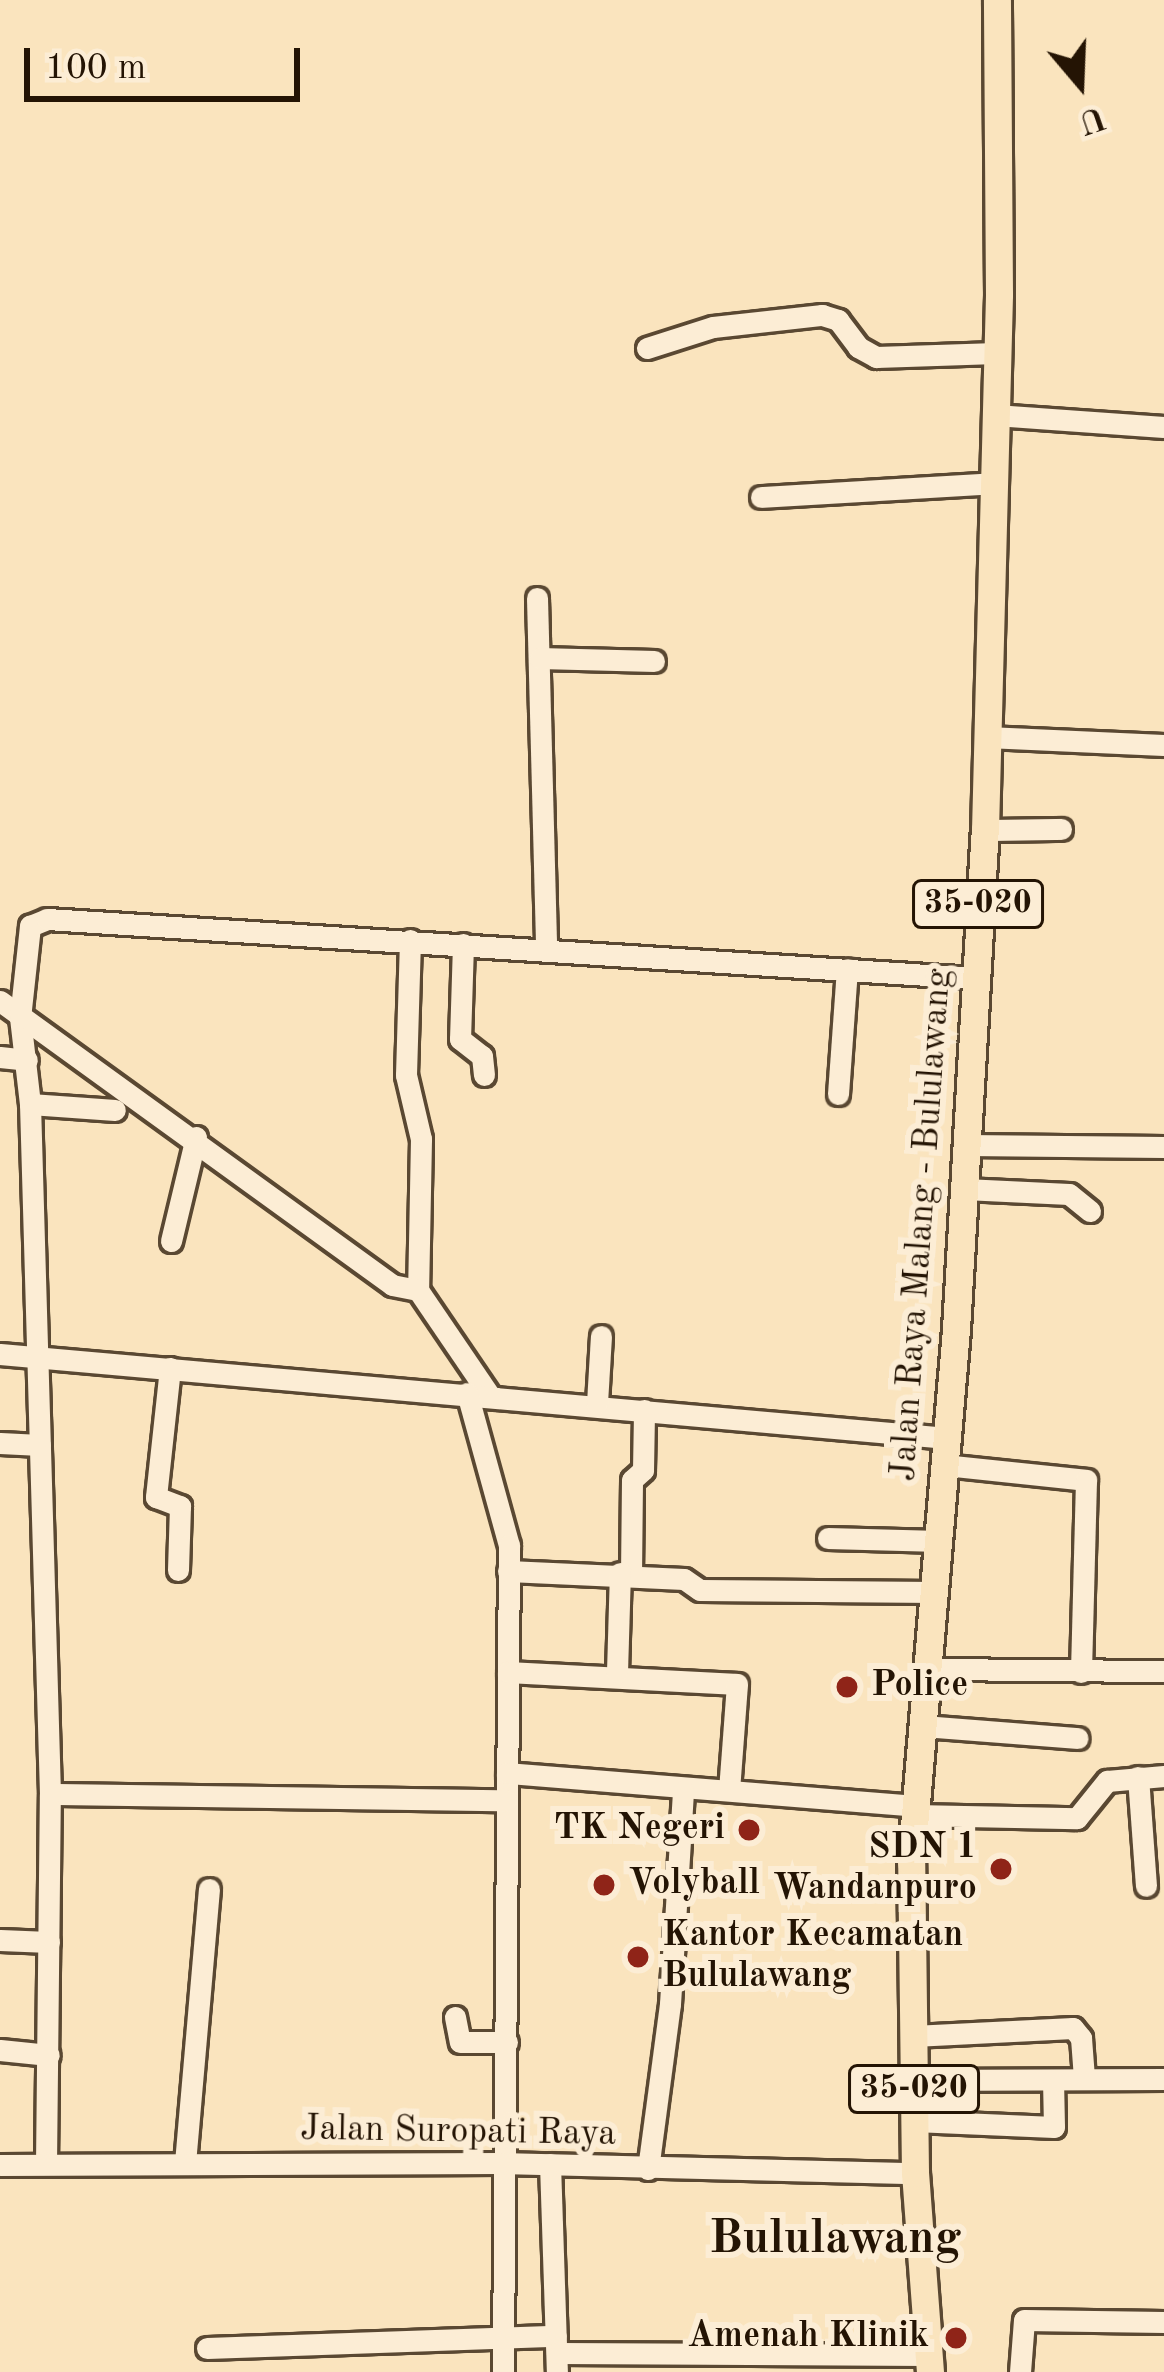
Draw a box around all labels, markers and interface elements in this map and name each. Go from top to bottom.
scale bar [30,24,306,98]
north arrow [1020,24,1140,144]
text: 100 m [45,51,146,87]
text: U [1074,99,1110,138]
road number: 35-020 [912,877,1044,931]
street label: Jalan Raya Malang - Bululawang [884,967,962,1483]
place label: Police [871,1665,968,1709]
marker: Police [834,1674,860,1700]
place label: TK Negeri [554,1808,725,1852]
marker: TK Negeri [736,1817,762,1843]
place label: SDN 1 Wandanpuro [773,1826,977,1911]
marker: SDN 1 Wandanpuro [988,1856,1014,1882]
place label: Volyball [628,1863,760,1907]
marker: Volyball [591,1872,617,1898]
place label: Kantor Kecamatan Bululawang [662,1914,963,1999]
marker: Kantor Kecamatan Bululawang [625,1944,651,1970]
road number: 35-020 [848,2062,980,2116]
street label: Jalan Suropati Raya [300,2109,616,2157]
district label: Bululawang [709,2211,961,2269]
place label: Amenah Klinik [687,2316,929,2360]
marker: Amenah Klinik [940,2322,972,2354]

